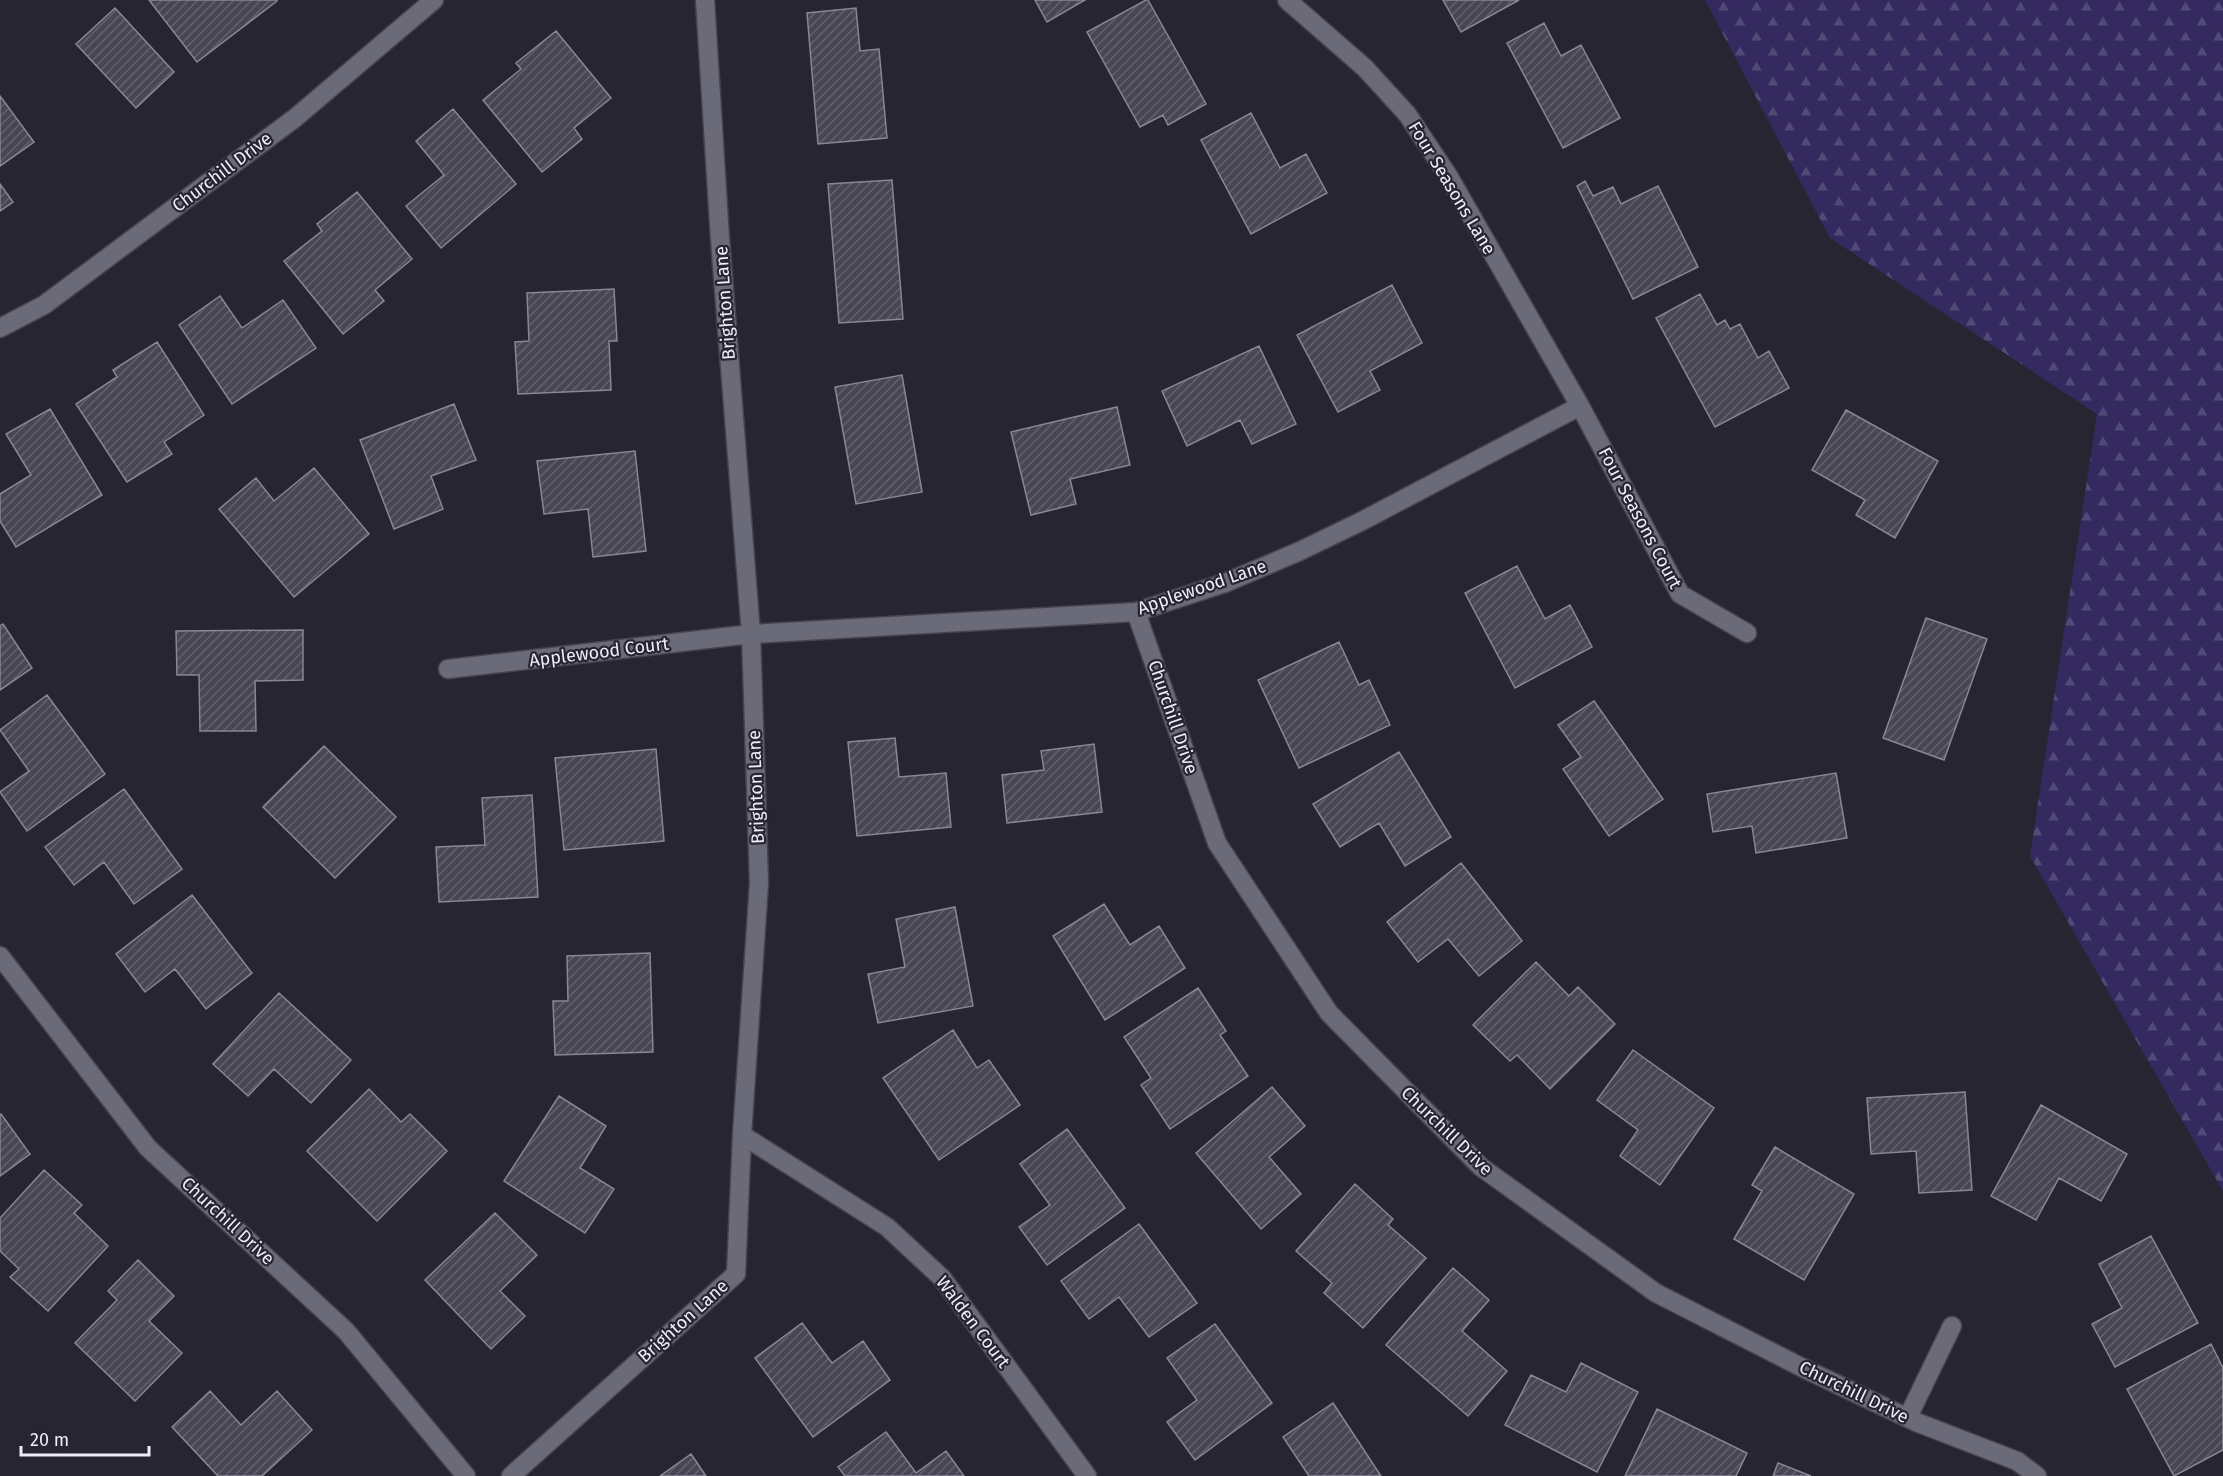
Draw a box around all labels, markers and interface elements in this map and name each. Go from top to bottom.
street label: Four Seasons Lane [1404,117,1500,259]
street label: Churchill Drive [168,127,276,217]
street label: Brighton Lane [710,245,740,361]
street label: Four Seasons Court [1593,444,1687,593]
street label: Applewood Lane [1135,555,1269,619]
street label: Applewood Court [528,632,670,671]
street label: Churchill Drive [1143,657,1203,777]
street label: Brighton Lane [743,730,769,844]
street label: Churchill Drive [1397,1082,1497,1180]
street label: Churchill Drive [177,1172,279,1270]
street label: Walden Court [931,1272,1015,1373]
street label: Brighton Lane [633,1275,733,1367]
street label: Churchill Drive [1796,1356,1912,1428]
scale bar [21,1419,148,1457]
text: 20 m [30,1429,69,1451]

